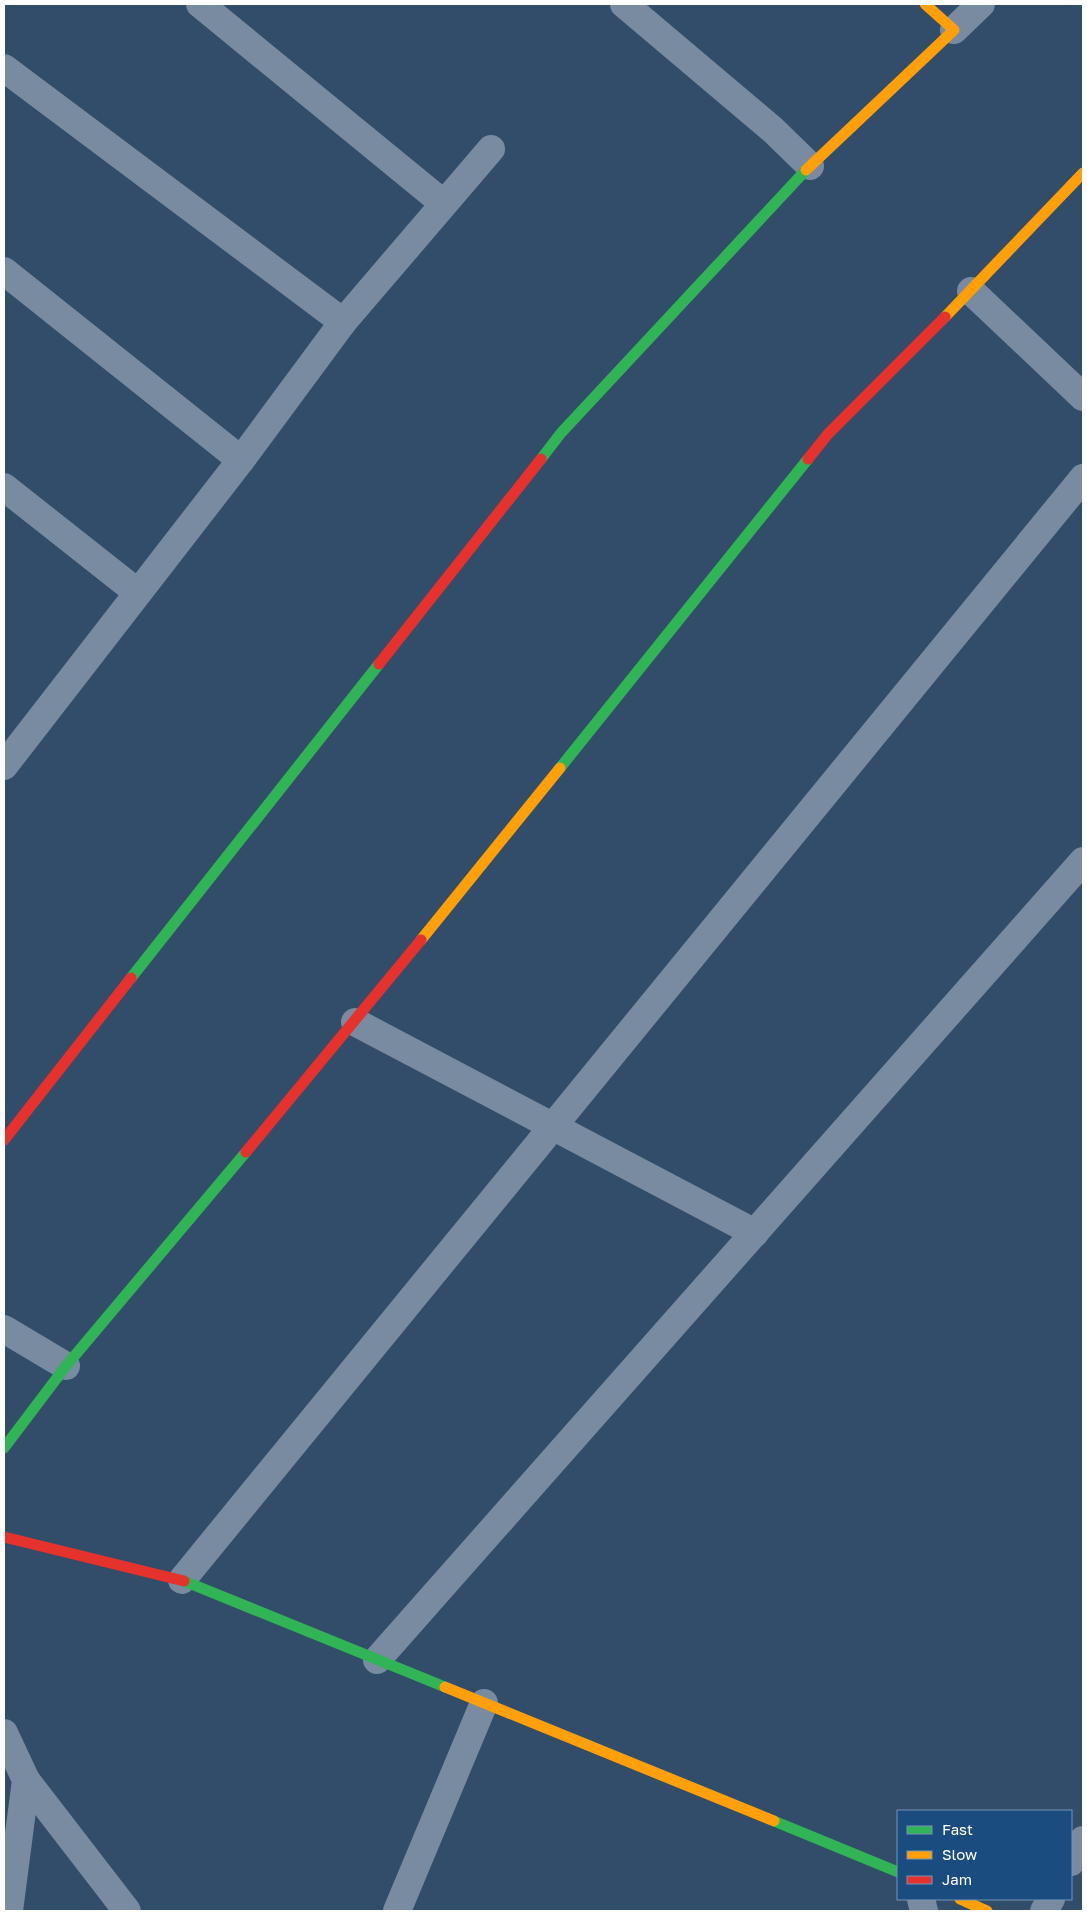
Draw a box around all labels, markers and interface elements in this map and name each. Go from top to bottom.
legend [897,1810,1072,1900]
text: Fast [942,1820,973,1838]
text: Slow [942,1845,977,1863]
text: Jam [942,1870,972,1888]

